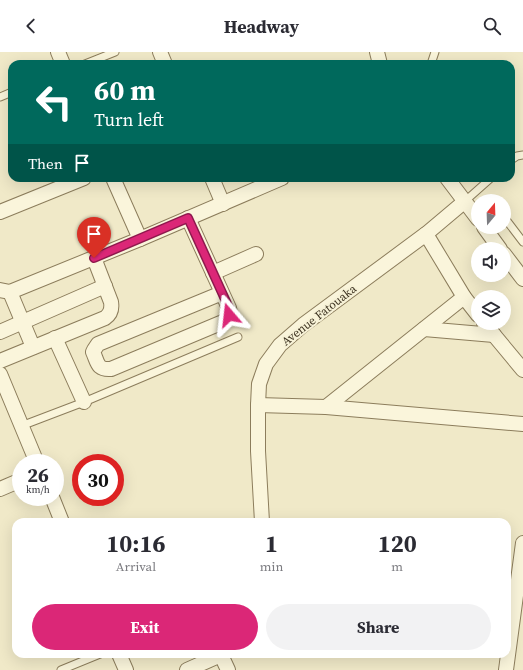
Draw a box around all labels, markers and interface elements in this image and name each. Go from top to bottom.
text: Headway [224,14,299,39]
icon: back [20,15,42,37]
icon: search [481,15,503,37]
text: 60 m [94,71,156,109]
icon: left [28,76,80,128]
text: Turn left [94,107,164,132]
icon: arrive [71,152,93,174]
text: Then [28,153,63,174]
north arrow [471,194,511,234]
map controls [471,194,511,330]
pin [77,217,111,258]
icon: arrive [83,223,105,245]
button: sound [471,242,511,282]
street label: Avenue Fatouaka [278,280,360,349]
button: layers [471,290,511,330]
position arrow [208,294,250,336]
speed limit sign: 30 [72,454,124,506]
text: 26 [27,461,49,489]
text: km/h [26,483,50,496]
text: 10:16 [106,527,166,560]
text: 1 [265,527,278,560]
text: 120 [378,527,417,560]
text: Arrival [116,558,156,575]
text: min [260,558,283,575]
text: m [391,558,403,575]
button: Exit [32,604,258,650]
button: Share [266,604,491,650]

